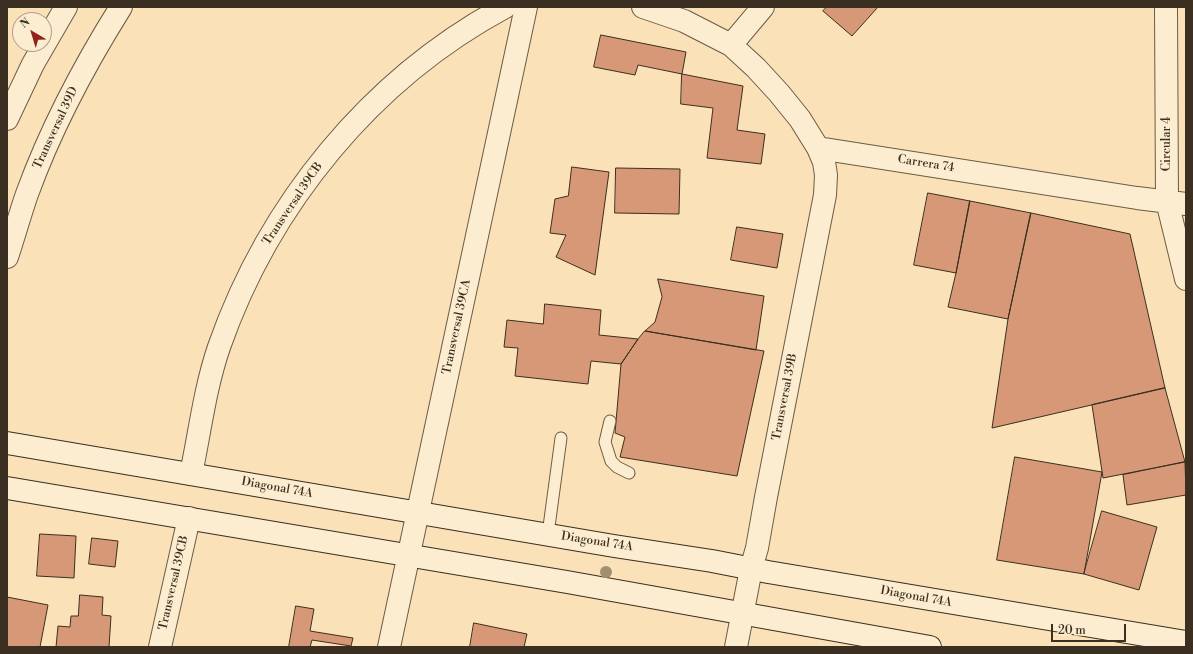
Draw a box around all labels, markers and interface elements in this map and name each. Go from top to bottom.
north arrow [12,12,52,52]
text: N [17,15,33,32]
street label: Transversal 39D [31,84,81,172]
street label: Circular 4 [1160,117,1174,171]
street label: Carrera 74 [897,152,955,176]
street label: Transversal 39CB [260,160,326,248]
street label: Transversal 39CA [440,278,474,376]
street label: Transversal 39B [769,352,801,442]
street label: Diagonal 74A [240,475,314,501]
street label: Diagonal 74A [560,529,634,555]
street label: Transversal 39CB [156,534,192,632]
street label: Diagonal 74A [879,584,953,610]
scale bar [1053,616,1128,642]
text: 20 m [1058,623,1086,638]

